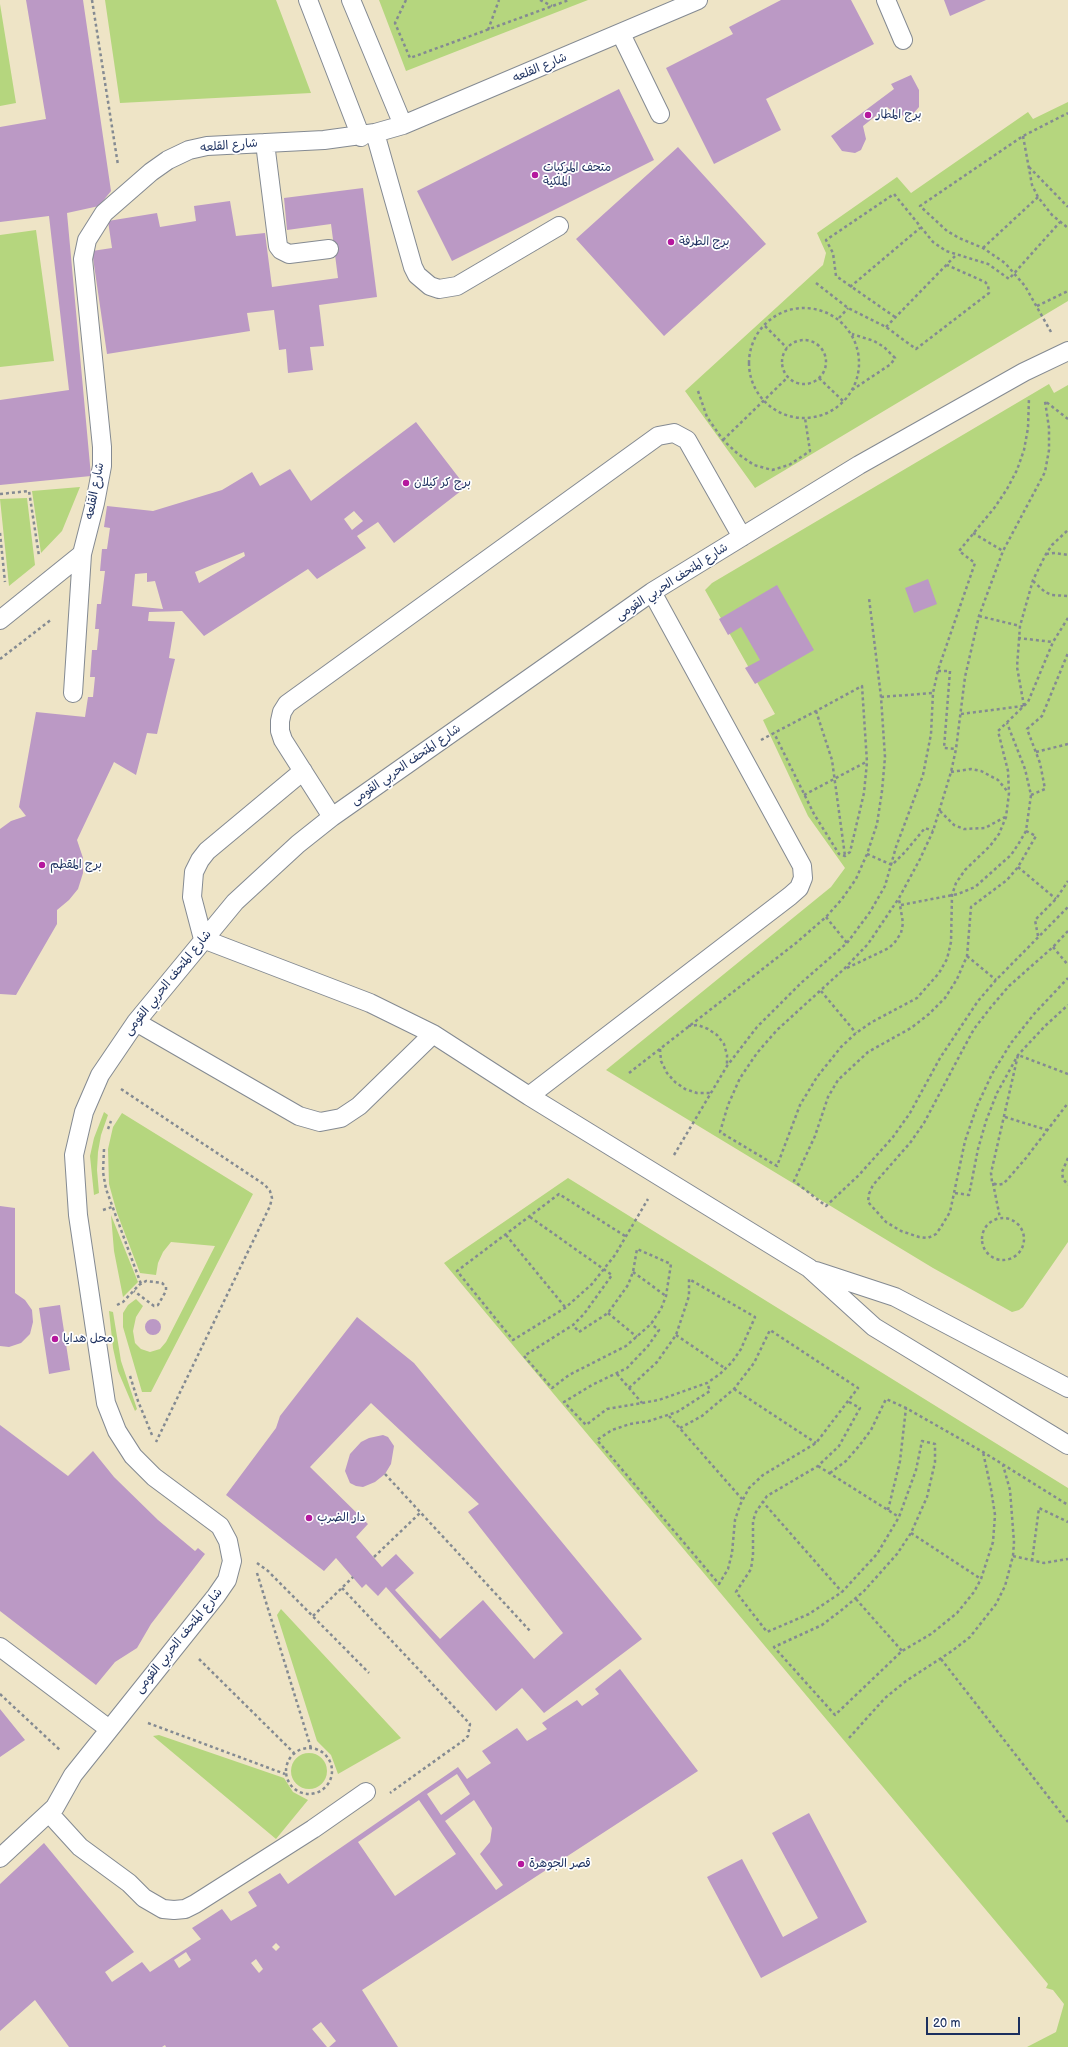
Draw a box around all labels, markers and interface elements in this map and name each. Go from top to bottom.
street label: شارع القلعه [511,50,569,86]
place label: برج المطار [876,108,921,122]
marker: برج المطار [863,110,873,120]
street label: شارع القلعه [200,136,258,156]
place label: متحف المركبات الملكية [543,161,611,189]
marker: متحف المركبات الملكية [530,170,540,180]
place label: برج الطرفة [679,235,730,249]
marker: برج الطرفة [666,237,676,247]
street label: شارع القلعه [82,461,108,521]
place label: برج كر كيلان [414,476,471,490]
marker: برج كر كيلان [401,478,411,488]
street label: شارع المتحف الحربي القومى [613,540,731,624]
street label: شارع المتحف الحربي القومى [348,722,464,808]
place label: برج المقطم [50,858,102,872]
marker: برج المقطم [37,860,47,870]
street label: شارع المتحف الحربي القومى [121,928,215,1038]
place label: محل هدايا [63,1332,113,1346]
marker: محل هدايا [50,1334,60,1344]
place label: دار الضرب [317,1511,365,1525]
marker: دار الضرب [304,1513,314,1523]
street label: شارع المتحف الحربي القومى [132,1586,226,1696]
place label: قصر الجوهرة [529,1857,591,1871]
marker: قصر الجوهرة [516,1859,526,1869]
scale bar [928,2009,1022,2035]
text: 20 m [933,2016,960,2031]

